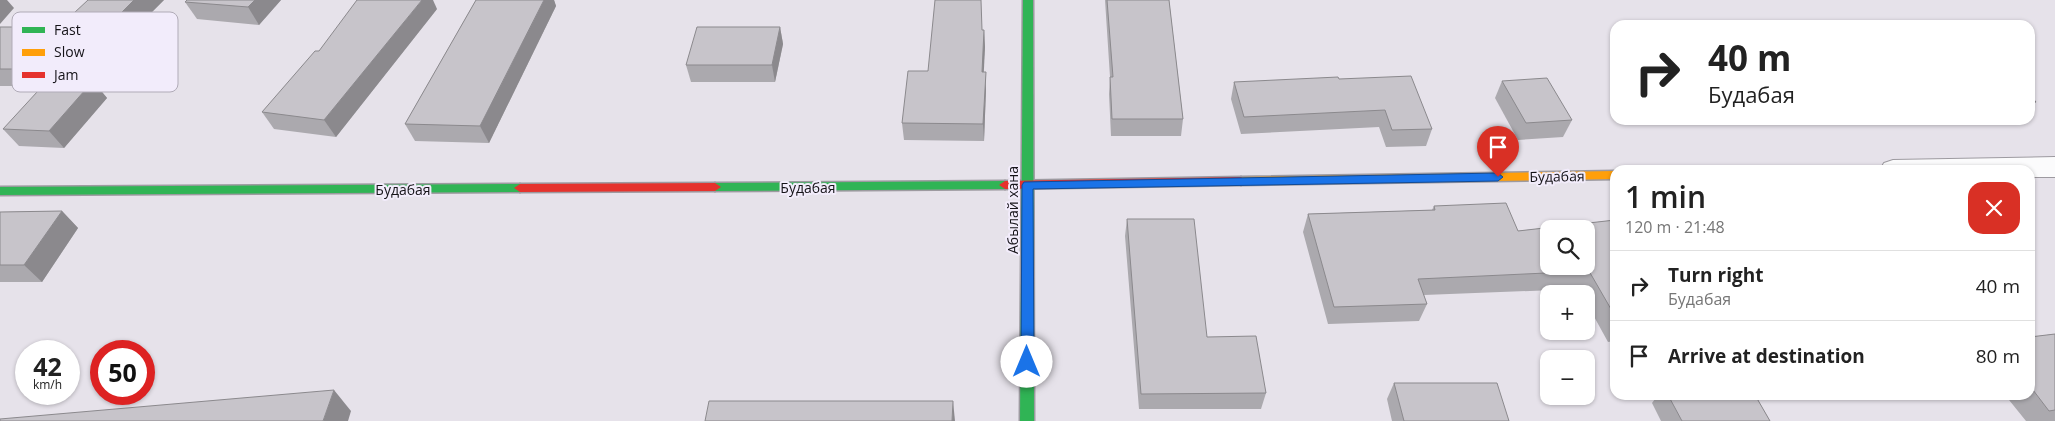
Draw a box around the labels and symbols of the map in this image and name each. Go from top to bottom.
legend [12,12,178,92]
text: Fast [54,20,81,39]
text: Slow [54,42,85,61]
text: Jam [52,65,79,84]
pin [1477,126,1519,177]
street label: Абылай хана [1003,166,1022,254]
street label: Будабая [1529,166,1585,186]
street label: Будабая [780,178,836,197]
street label: Будабая [375,180,431,199]
position arrow [1000,335,1052,387]
speed limit sign: 50 [90,340,155,405]

